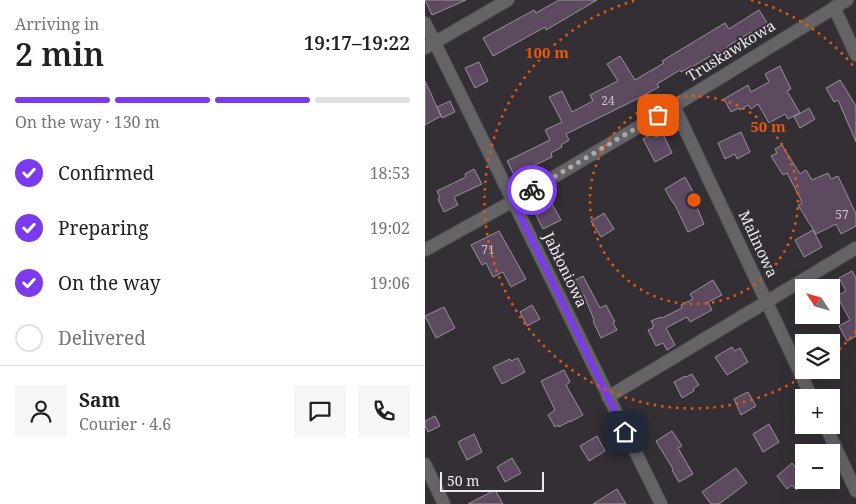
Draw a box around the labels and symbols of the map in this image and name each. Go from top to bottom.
street label: Truskawkowa [682,15,779,85]
text: 100 m [525,42,569,62]
house number: 24 [601,92,615,109]
pin [637,94,679,136]
text: 50 m [750,116,786,136]
courier [507,165,557,215]
centre of rings [685,191,703,209]
house number: 57 [835,206,849,223]
street label: Malinowa [735,207,783,280]
street label: Jabłoniowa [539,228,593,310]
house number: 71 [481,241,495,258]
north arrow [795,279,840,324]
pin [604,411,646,453]
scale bar [440,469,544,492]

